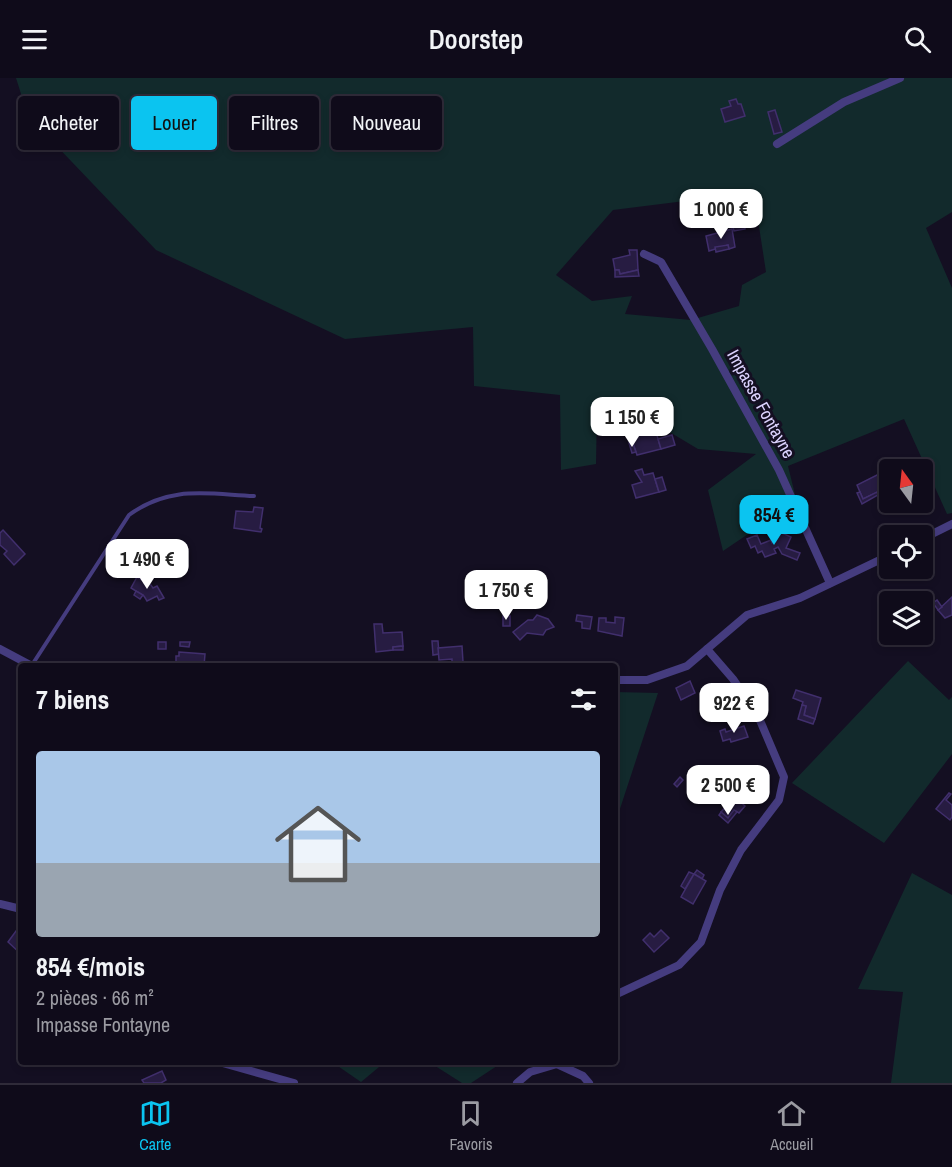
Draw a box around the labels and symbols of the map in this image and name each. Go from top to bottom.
pin: 1 000 € [666,189,776,240]
street label: Impasse Fontayne [721,345,802,463]
pin: 1 150 € [577,397,687,448]
north arrow [879,459,933,513]
pin: 854 € [732,495,816,546]
pin: 1 490 € [92,539,202,590]
pin: 1 750 € [451,570,561,621]
pin: 922 € [692,683,776,734]
pin: 2 500 € [673,765,783,816]

